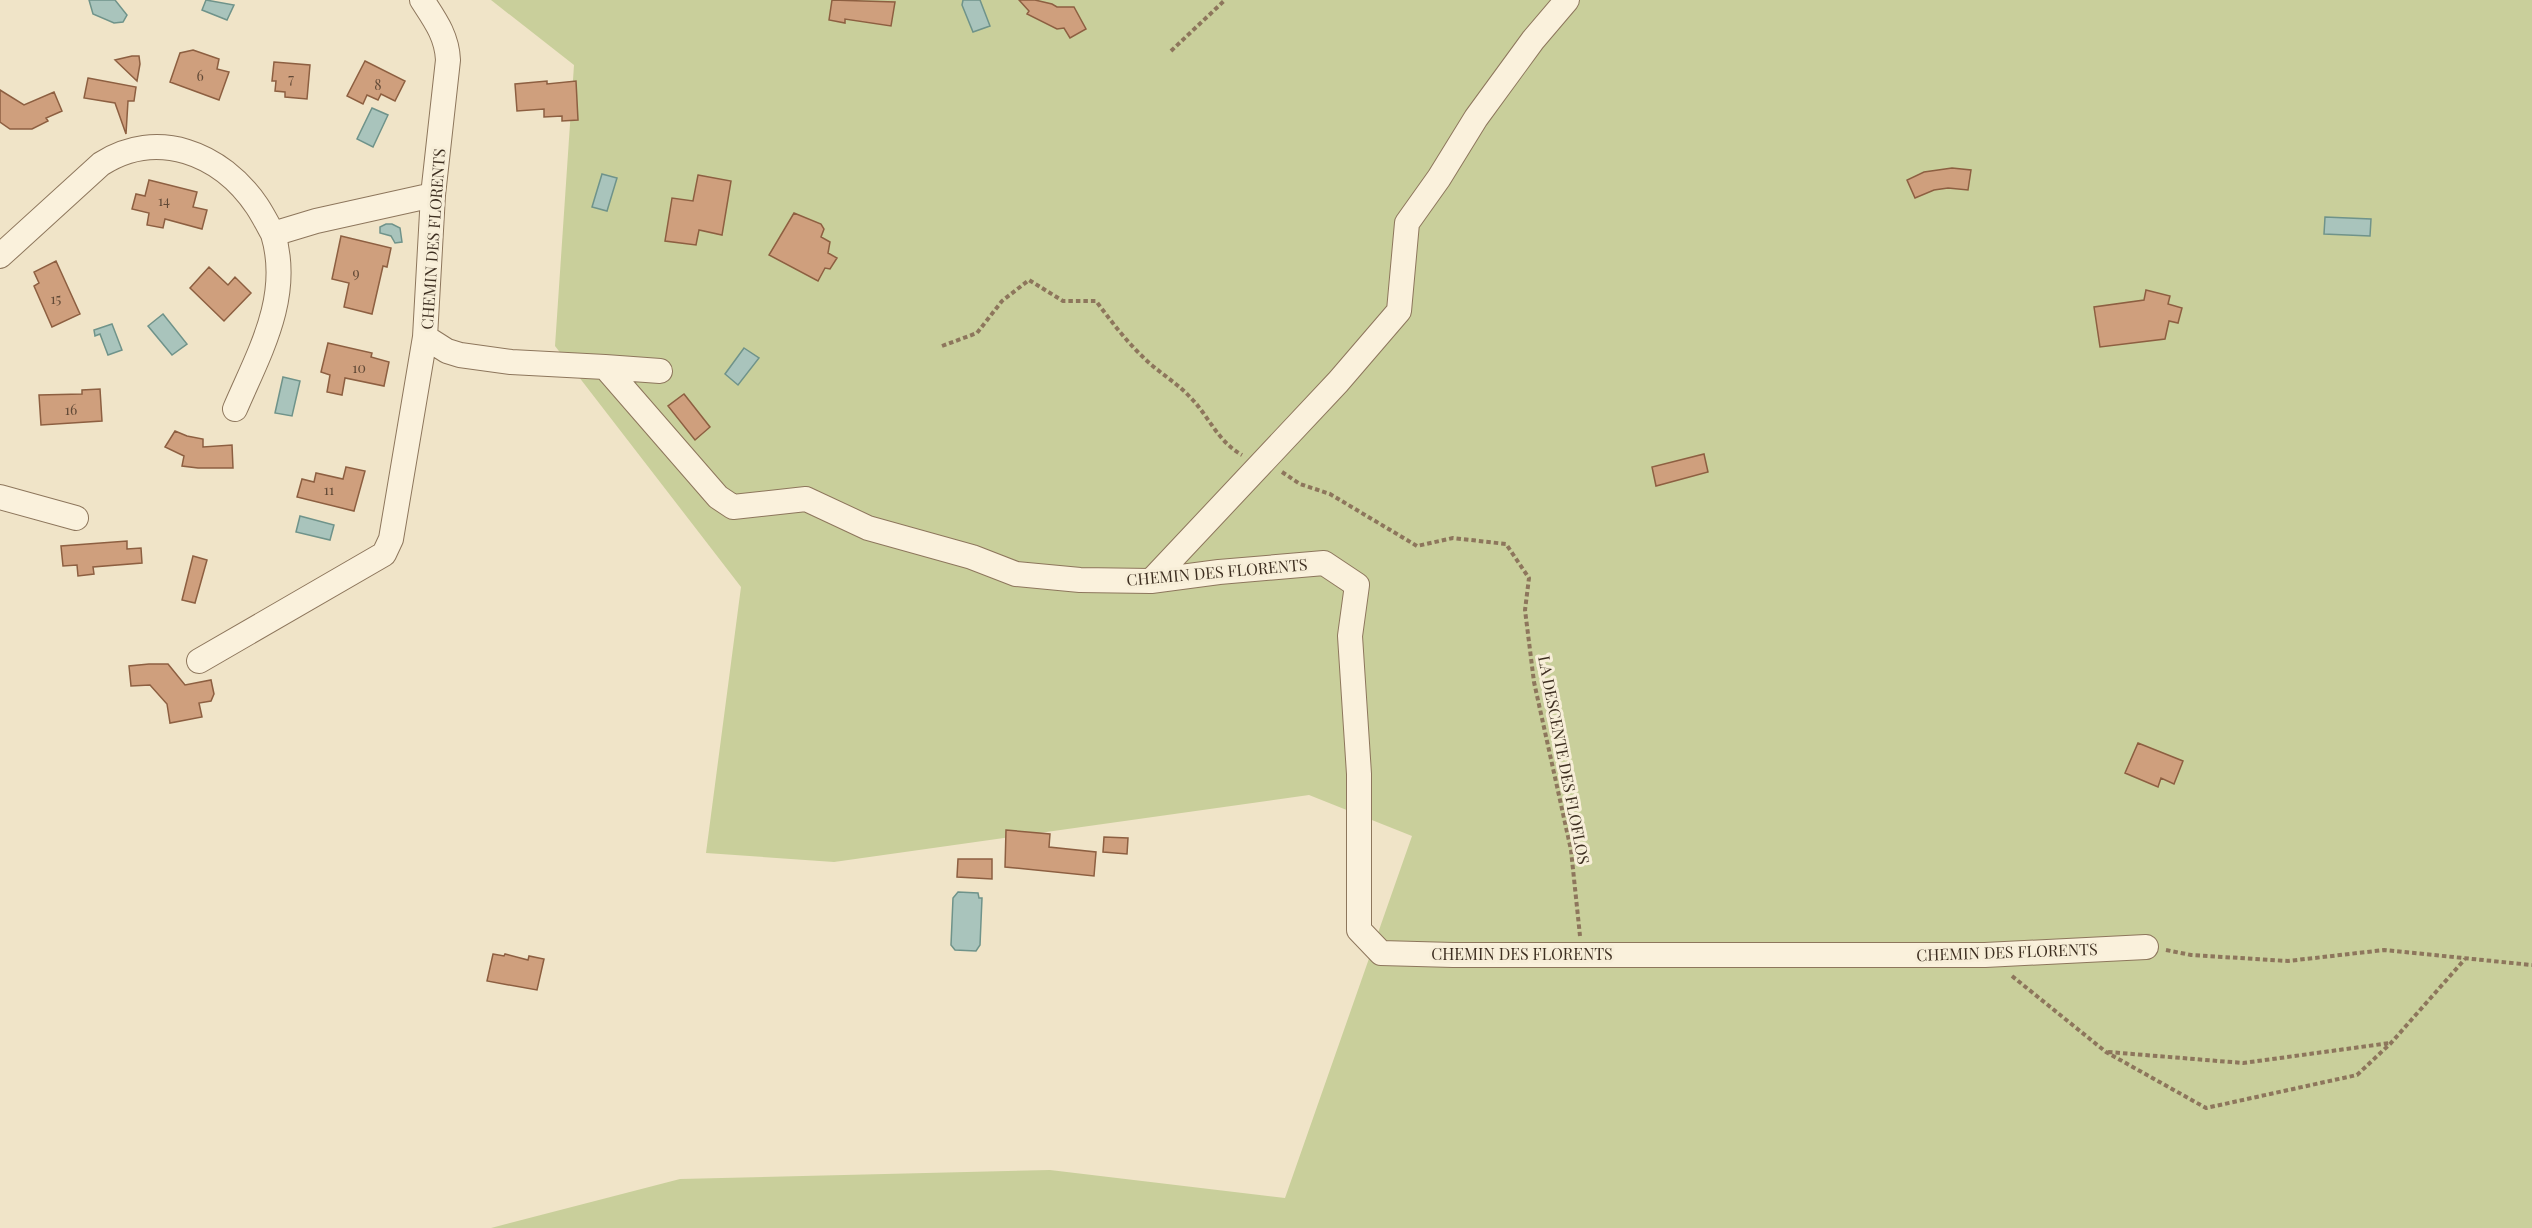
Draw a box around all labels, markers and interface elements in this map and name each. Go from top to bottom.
house number: 6 [196,66,204,85]
house number: 7 [288,69,294,88]
house number: 8 [374,75,382,94]
street label: CHEMIN DES FLORENTS [416,148,449,330]
house number: 14 [158,191,170,210]
house number: 9 [352,263,360,282]
house number: 15 [51,289,62,308]
house number: 10 [352,358,366,377]
house number: 16 [65,400,77,419]
house number: 11 [324,480,334,499]
street label: CHEMIN DES FLORENTS [1126,553,1308,590]
street label: LA DESCENTE DES FLOFLOS [1534,654,1595,866]
street label: CHEMIN DES FLORENTS [1916,938,2098,965]
street label: CHEMIN DES FLORENTS [1431,943,1613,964]

